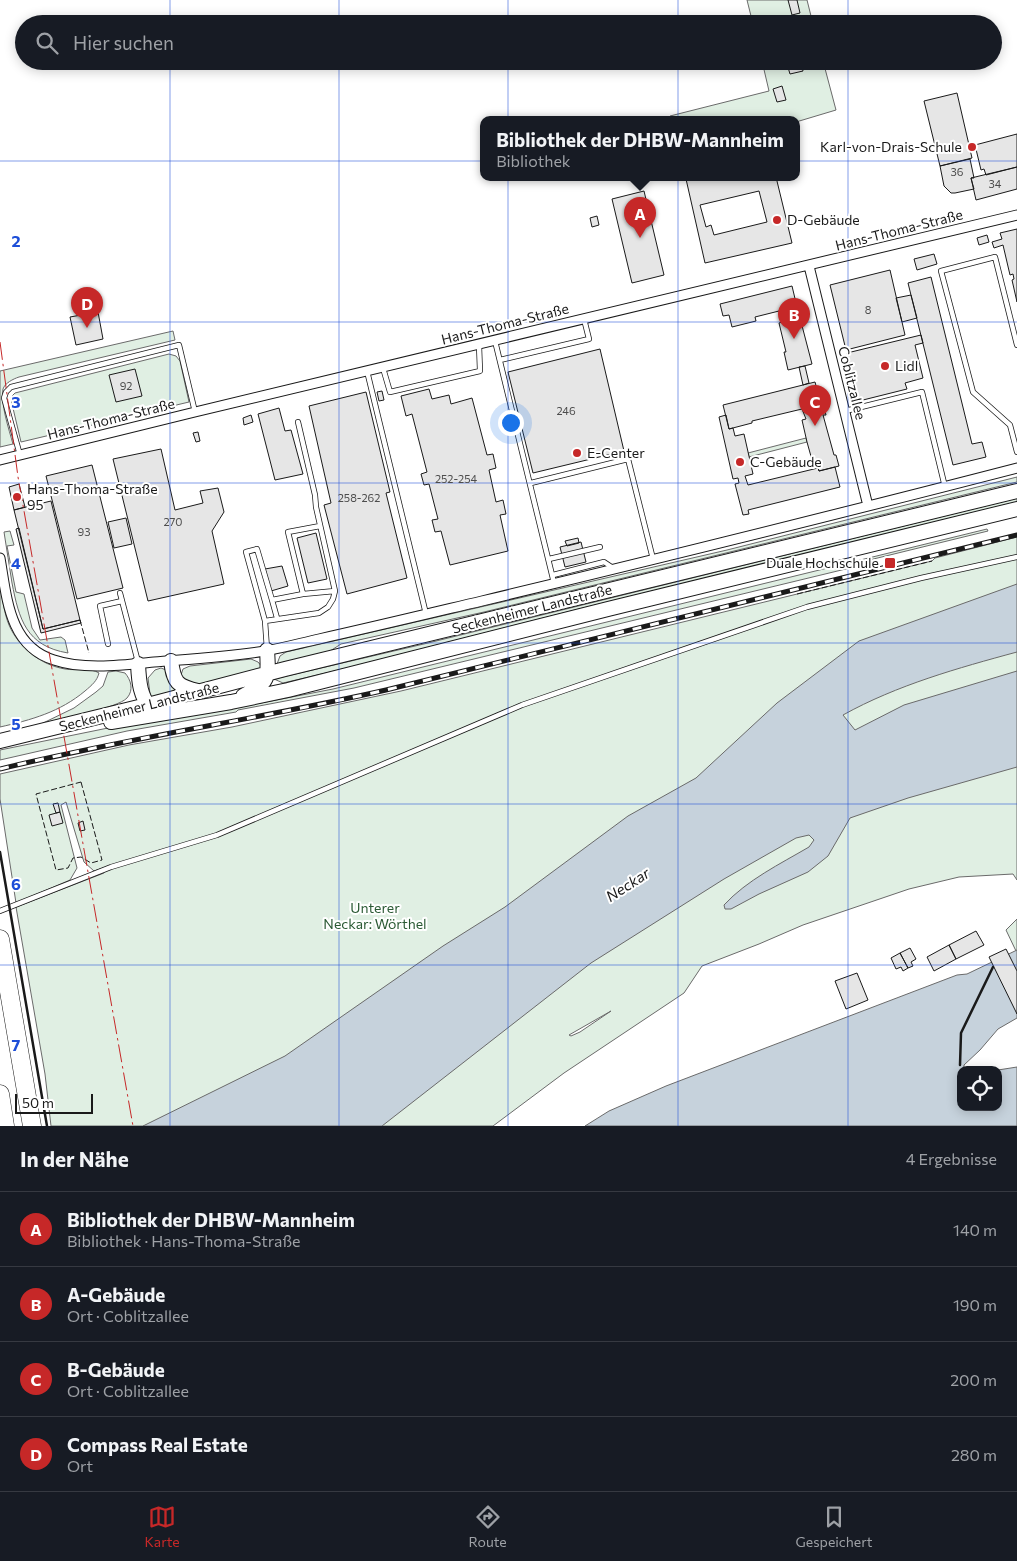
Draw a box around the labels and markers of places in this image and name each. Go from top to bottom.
place label: Karl-von-Drais-Schule [820,138,962,155]
marker: Karl-von-Drais-Schule [966,141,978,153]
pin: A [624,197,656,238]
place label: D-Gebäude [787,211,860,228]
marker: D-Gebäude [771,214,783,226]
pin: D [71,287,103,328]
pin: B [778,298,810,339]
place label: Lidl [895,357,918,374]
marker: Lidl [879,360,891,372]
pin: C [799,385,831,426]
place label: E-Center [587,444,645,461]
marker: E-Center [571,447,583,459]
place label: C-Gebäude [750,453,822,470]
marker: C-Gebäude [734,456,746,468]
place label: Hans-Thoma-Straße 95 [27,480,158,513]
marker: Hans-Thoma-Straße 95 [11,491,23,503]
place label: Duale Hochschule [766,554,879,571]
marker: Duale Hochschule [883,556,897,570]

